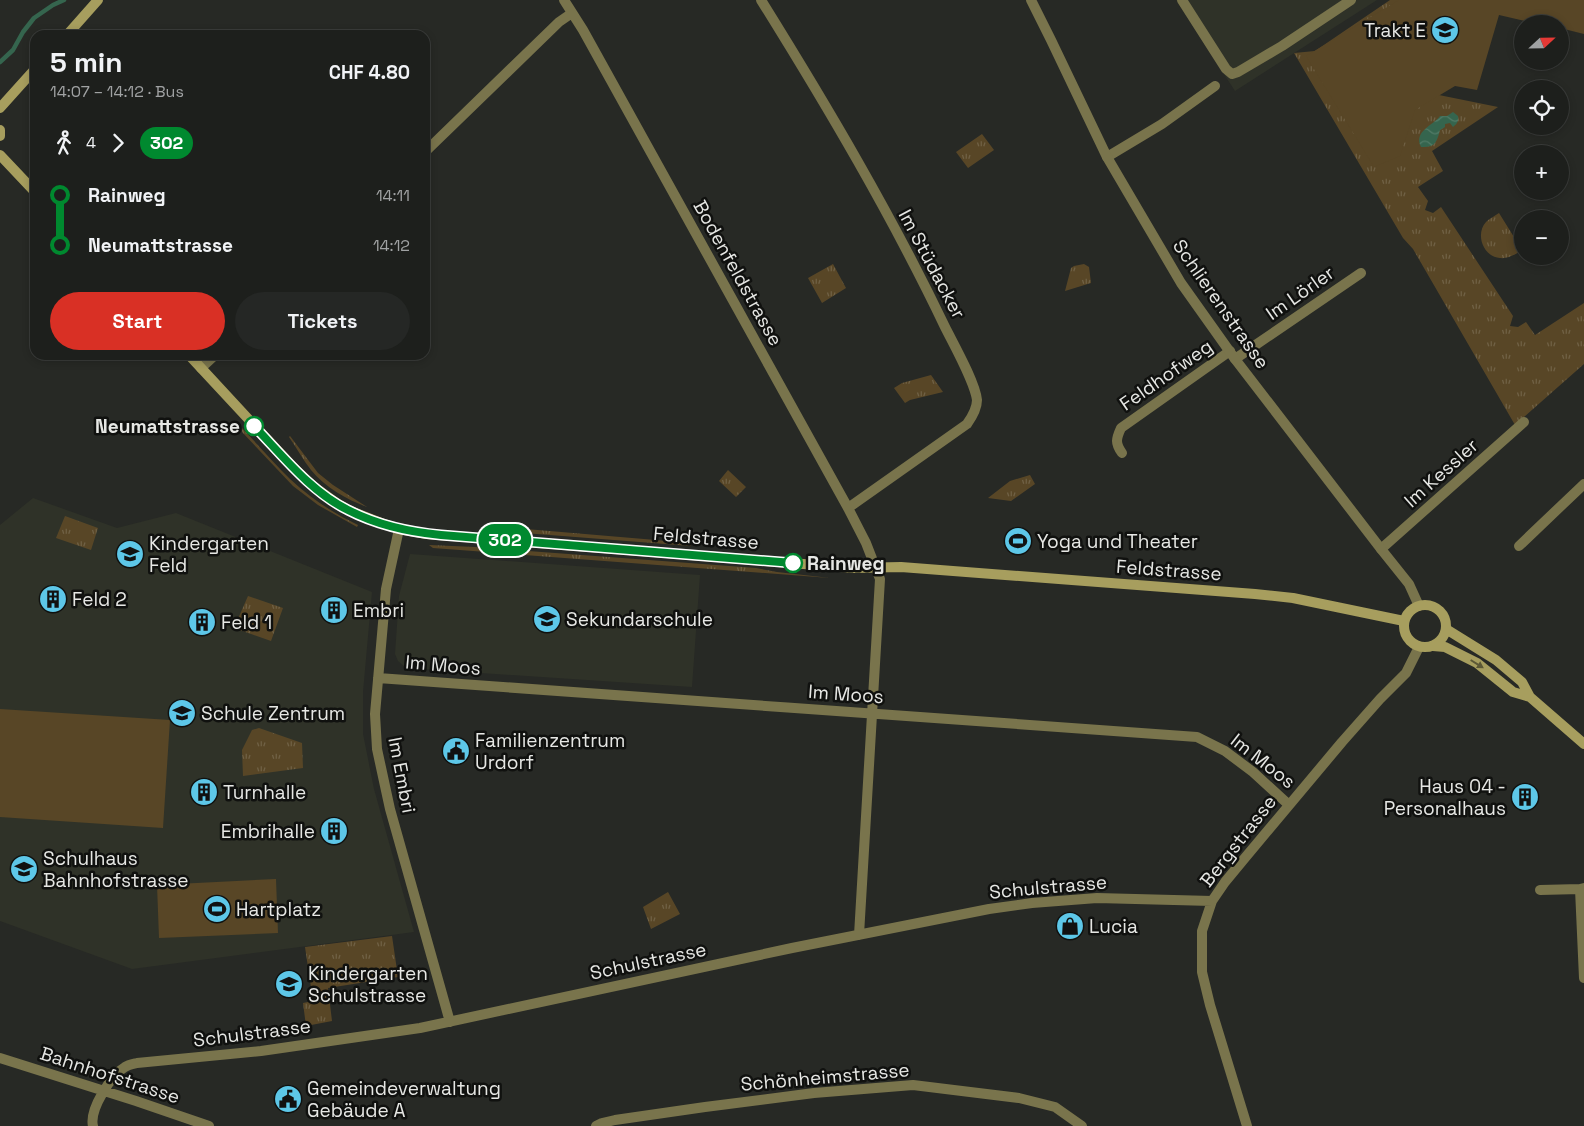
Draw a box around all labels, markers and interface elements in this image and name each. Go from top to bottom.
school or university icon: Trakt E [1430,15,1460,45]
north arrow [1514,15,1569,70]
map controls [1514,15,1569,265]
place label: Trakt E [1364,18,1426,43]
text: 5 min [50,44,123,80]
text: CHF 4.80 [329,60,410,85]
button: locate [1514,80,1569,135]
text: 14:07 – 14:12 · Bus [50,81,184,102]
icon: walk [50,129,78,157]
icon: forward [104,129,132,157]
text: 302 [150,131,183,154]
text: 4 [86,132,96,153]
button: + [1514,145,1569,200]
text: Rainweg [88,183,166,208]
text: 14:11 [376,185,410,206]
street label: Bodenfeldstrasse [688,196,788,350]
street label: Im Stüdacker [893,205,971,323]
button: − [1514,210,1569,265]
text: Neumattstrasse [88,233,233,258]
street label: Schlierenstrasse [1167,234,1275,374]
text: 14:12 [373,235,410,256]
street label: Im Lörler [1261,260,1339,326]
button: Start [50,292,225,350]
button: Tickets [235,292,410,350]
street label: Feldhofweg [1115,334,1217,416]
place label: Neumattstrasse [95,414,240,439]
marker: Neumattstrasse [244,416,264,436]
street label: Im Kessler [1399,433,1483,513]
street label: Feldstrasse [652,521,760,555]
line badge: 302 [476,524,534,556]
sports icon: Yoga und Theater [1003,526,1033,556]
text: 302 [488,528,522,551]
place label: Yoga und Theater [1037,529,1198,554]
place label: Kindergarten Feld [149,531,269,578]
school or university icon: Kindergarten Feld [115,539,145,569]
place label: Rainweg [807,551,885,576]
marker: Rainweg [783,553,803,573]
street label: Feldstrasse [1115,554,1223,586]
building icon: Feld 2 [38,584,68,614]
place label: Feld 2 [72,587,127,612]
building icon: Embri [319,595,349,625]
place label: Embri [353,598,404,623]
school or university icon: Sekundarschule [532,604,562,634]
building icon: Feld 1 [187,607,217,637]
place label: Sekundarschule [566,607,713,632]
place label: Feld 1 [221,610,272,635]
street label: Im Moos [404,649,482,681]
one-way arrow [1471,660,1484,669]
street label: Im Moos [807,679,885,709]
school or university icon: Schule Zentrum [167,698,197,728]
place label: Schule Zentrum [201,701,345,726]
place label: Familienzentrum Urdorf [475,728,625,775]
street label: Im Moos [1225,728,1301,794]
street label: Im Embri [382,735,422,815]
public building icon: Familienzentrum Urdorf [441,736,471,766]
place label: Haus 04 - Personalhaus [1384,774,1506,821]
building icon: Turnhalle [189,777,219,807]
place label: Turnhalle [223,780,306,805]
building icon: Haus 04 - Personalhaus [1510,782,1540,812]
street label: Bergstrasse [1194,790,1282,892]
building icon: Embrihalle [319,816,349,846]
place label: Embrihalle [221,819,315,844]
place label: Schulhaus Bahnhofstrasse [43,846,189,893]
school or university icon: Schulhaus Bahnhofstrasse [9,854,39,884]
street label: Schulstrasse [988,869,1108,905]
sports icon: Hartplatz [202,894,232,924]
place label: Hartplatz [236,897,321,922]
shop icon: Lucia [1055,911,1085,941]
place label: Lucia [1089,914,1138,939]
street label: Schulstrasse [588,936,708,986]
place label: Kindergarten Schulstrasse [308,961,428,1008]
school or university icon: Kindergarten Schulstrasse [274,969,304,999]
street label: Schulstrasse [192,1013,312,1053]
street label: Bahnhofstrasse [37,1041,183,1109]
street label: Schönheimstrasse [740,1057,910,1097]
place label: Gemeindeverwaltung Gebäude A [307,1076,501,1123]
public building icon: Gemeindeverwaltung Gebäude A [273,1084,303,1114]

